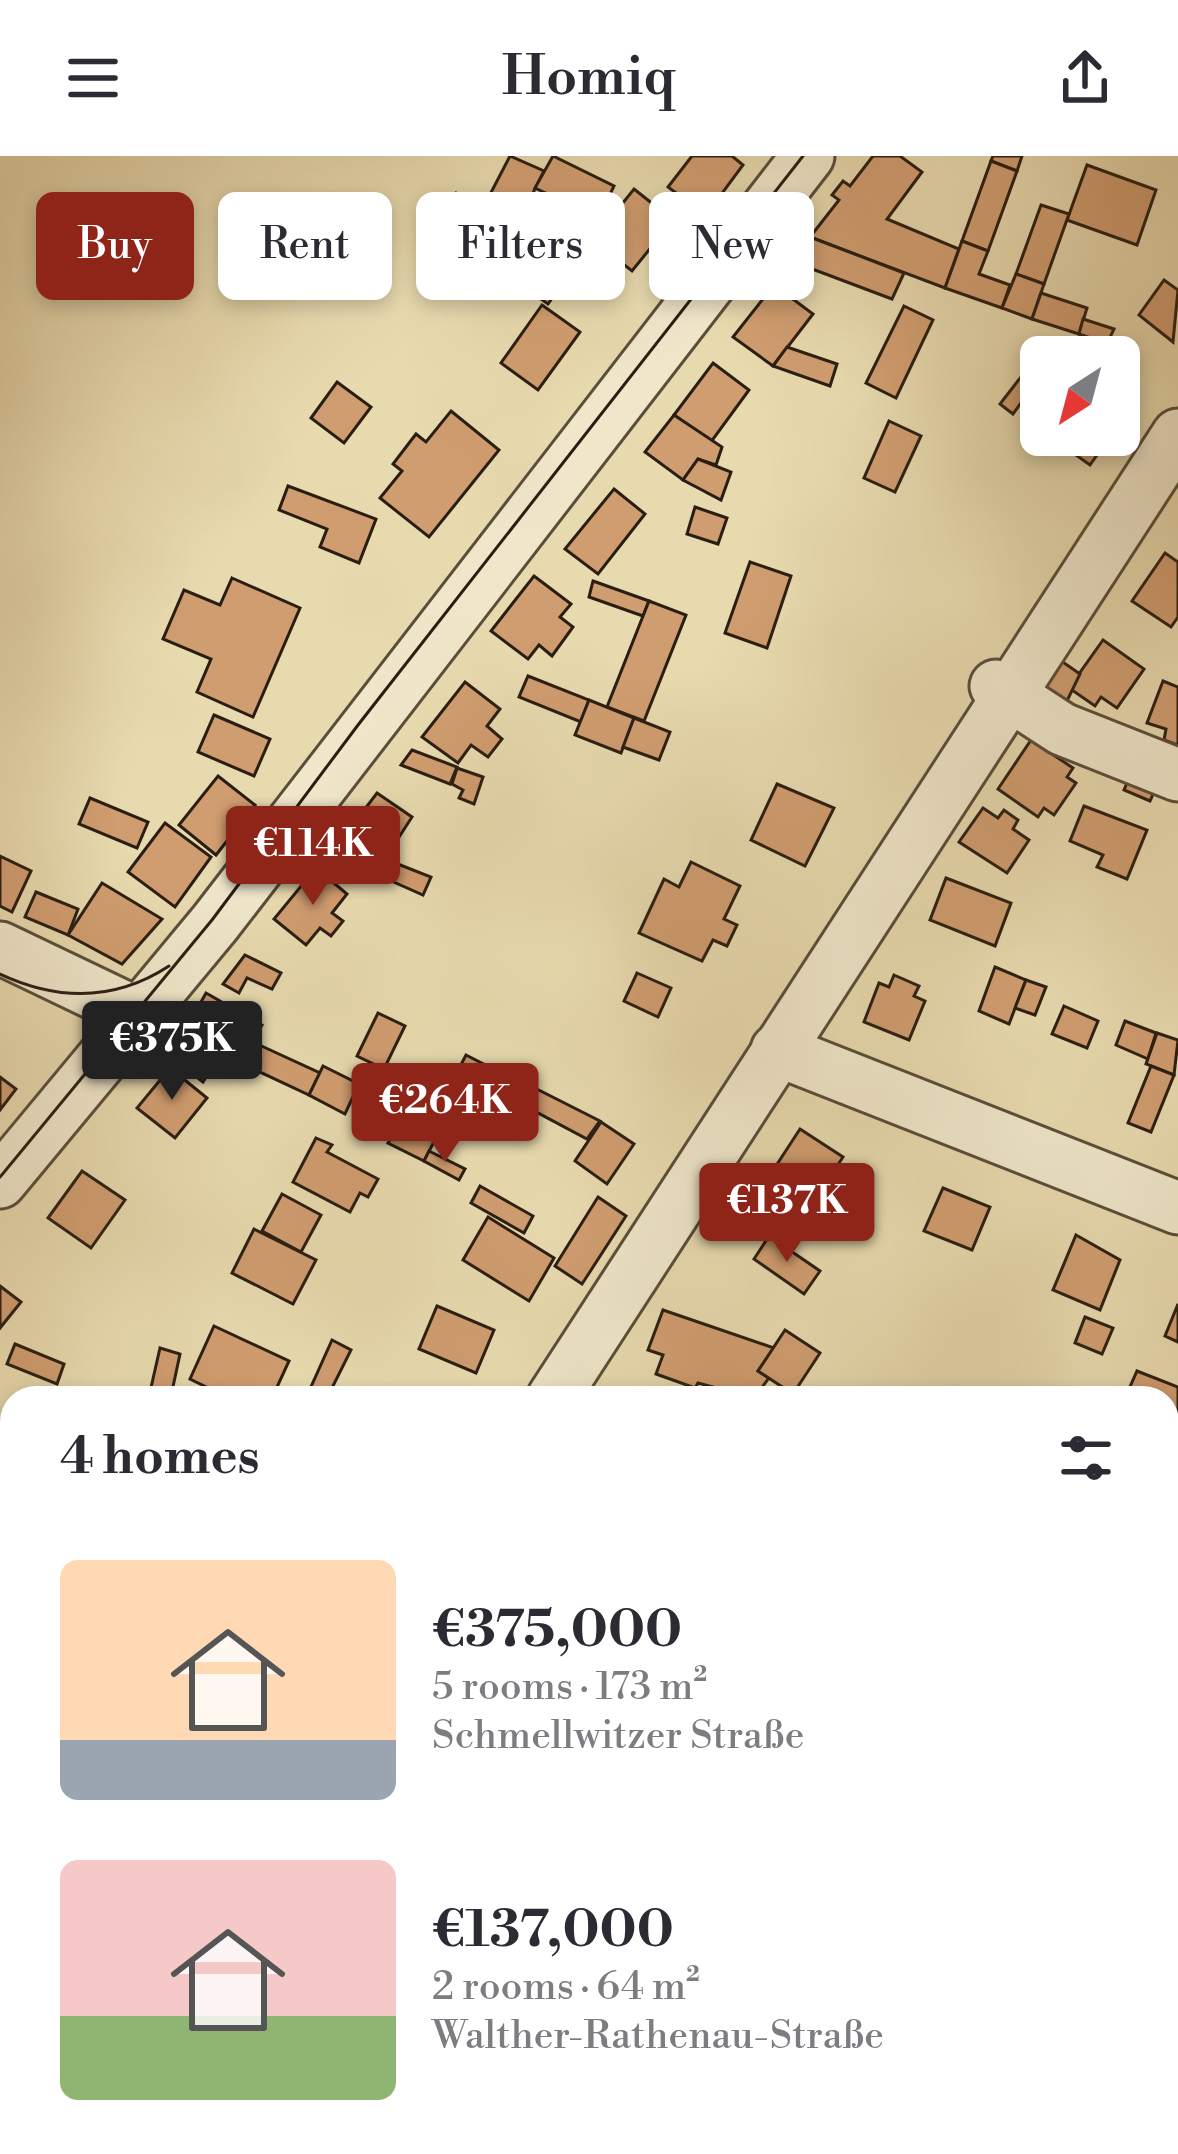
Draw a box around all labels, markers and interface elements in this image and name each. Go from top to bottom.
text: Homiq [502,44,676,112]
icon: menu [60,45,126,111]
icon: share [1052,45,1118,111]
chip: Buy [36,192,194,300]
chip: Rent [218,192,392,300]
chip: Filters [416,192,625,300]
chip: New [649,192,814,300]
north arrow [1020,336,1140,456]
map controls [1020,336,1140,456]
pin: €114K [229,806,397,908]
text: €114K [253,820,373,869]
pin: €375K [88,1001,256,1103]
text: €375K [109,1015,235,1064]
pin: €264K [361,1063,529,1165]
text: €264K [379,1077,511,1126]
pin: €137K [703,1163,871,1265]
text: €137K [726,1177,848,1226]
icon: filters [1053,1425,1119,1491]
text: 4 homes [60,1426,260,1490]
text: €375,000 [432,1599,682,1663]
icon: home [156,1608,300,1752]
text: 5 rooms · 173 m² [432,1663,707,1712]
text: Schmellwitzer Straße [432,1712,804,1761]
text: €137,000 [432,1899,674,1963]
icon: home [156,1908,300,2052]
text: 2 rooms · 64 m² [432,1963,700,2012]
text: Walther-Rathenau-Straße [432,2012,884,2061]

